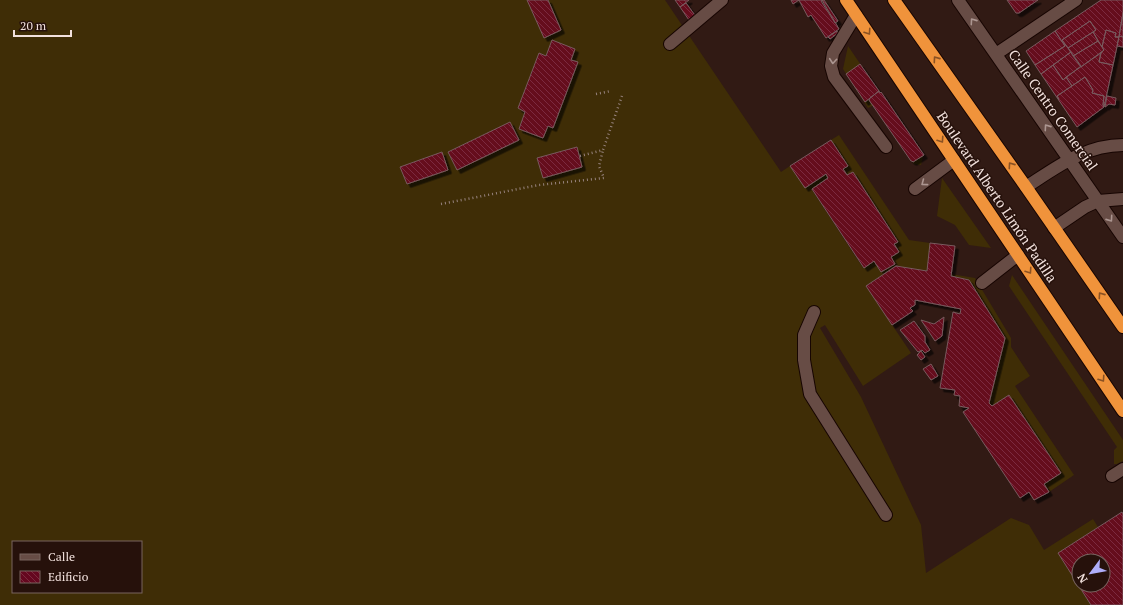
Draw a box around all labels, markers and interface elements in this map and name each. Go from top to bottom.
scale bar [14,12,71,38]
text: 20 m [20,18,47,33]
one-way arrow [971,18,978,25]
one-way arrow [863,28,871,35]
street label: Calle Centro Comercial [1004,45,1102,174]
one-way arrow [933,56,941,63]
one-way arrow [828,58,837,64]
street label: Boulevard Alberto Limón Padilla [933,108,1062,286]
one-way arrow [1044,124,1052,131]
one-way arrow [936,136,944,143]
one-way arrow [1008,162,1016,169]
one-way arrow [921,178,928,185]
one-way arrow [1105,215,1113,222]
one-way arrow [1024,267,1032,274]
one-way arrow [1098,292,1106,299]
one-way arrow [1097,374,1104,381]
legend [12,541,142,593]
text: Calle [48,549,75,564]
north arrow [1071,553,1111,593]
text: Edificio [48,569,89,584]
text: N [1074,570,1091,586]

